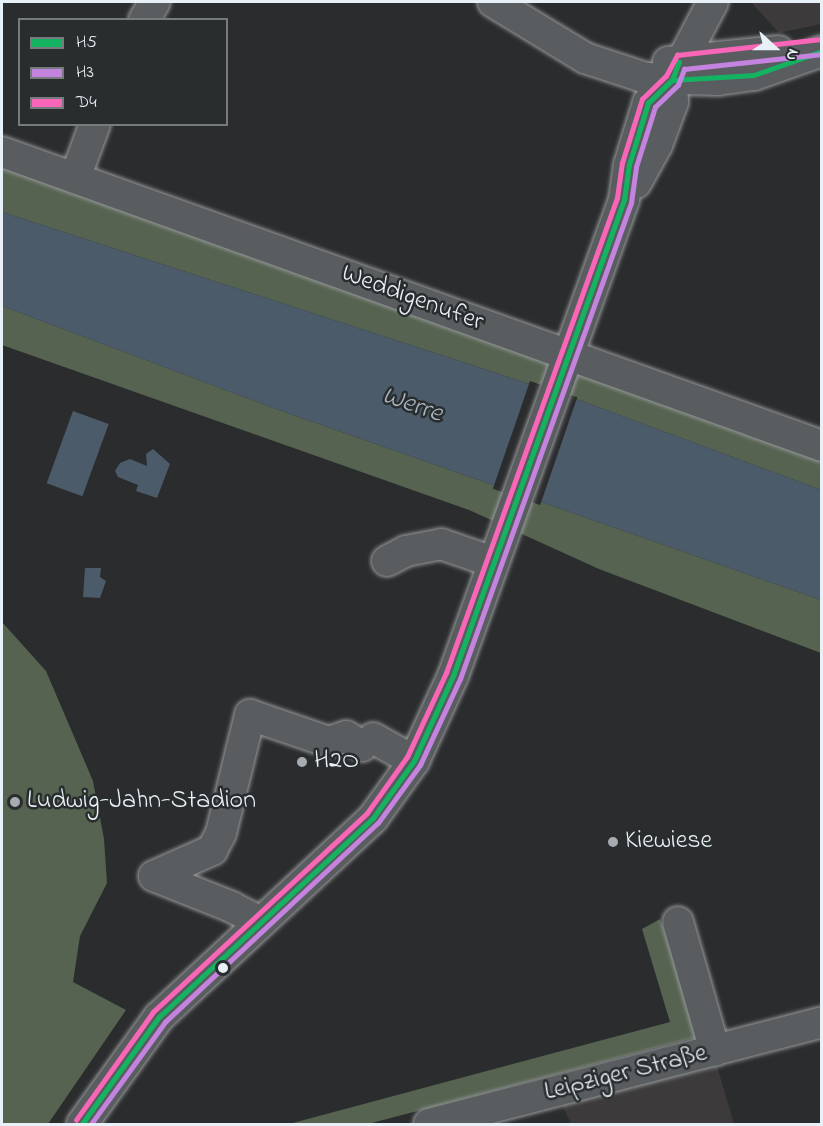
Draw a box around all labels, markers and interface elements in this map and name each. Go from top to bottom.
legend [18,18,228,126]
north arrow [745,18,805,78]
text: H5 [76,30,97,56]
text: N [779,45,805,64]
text: H3 [76,60,94,86]
text: D4 [76,90,97,116]
street label: Weddigenufer [337,259,487,339]
water label: Werre [377,380,447,430]
place label: H2O [314,746,359,778]
marker: H2O [295,755,309,769]
place label: Ludwig-Jahn-Stadion [27,786,256,818]
marker: Ludwig-Jahn-Stadion [8,795,22,809]
place label: Kiewiese [625,826,712,858]
marker: Kiewiese [606,835,620,849]
unlabelled marker [217,962,229,974]
street label: Leipziger Straße [542,1039,710,1109]

